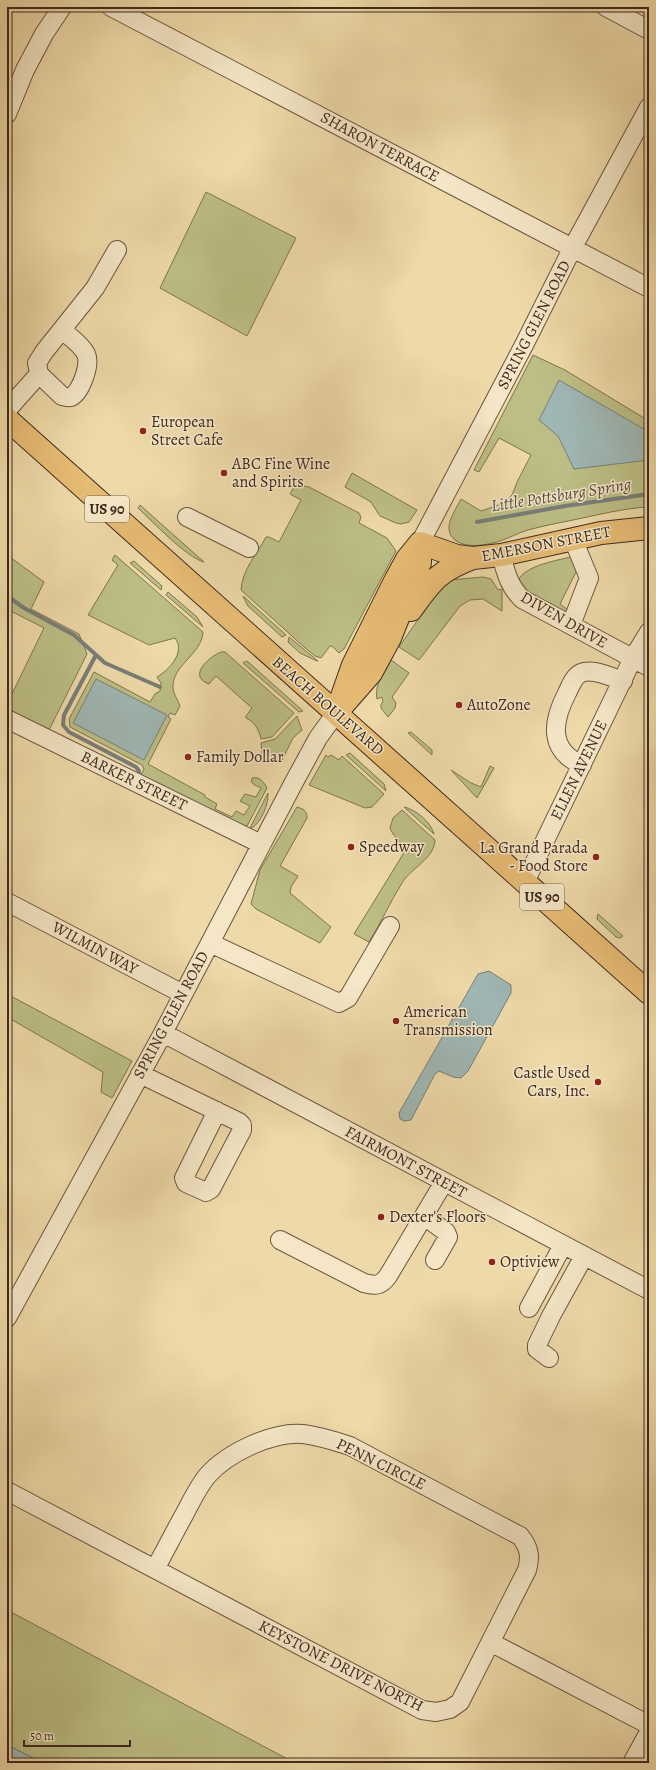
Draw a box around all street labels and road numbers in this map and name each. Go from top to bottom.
street label: SHARON TERRACE [317,106,443,188]
street label: SPRING GLEN ROAD [492,257,576,393]
road number: US 90 [85,496,129,522]
street label: EMERSON STREET [480,521,613,567]
street label: DIVEN DRIVE [517,586,611,654]
street label: BEACH BOULEVARD [267,651,389,761]
street label: ELLEN AVENUE [545,716,613,824]
street label: BARKER STREET [77,746,191,816]
road number: US 90 [520,884,564,910]
street label: WILMIN WAY [47,916,142,980]
street label: SPRING GLEN ROAD [128,947,214,1083]
street label: FAIRMONT STREET [341,1121,471,1204]
street label: PENN CIRCLE [333,1433,429,1495]
street label: KEYSTONE DRIVE NORTH [255,1615,427,1717]

